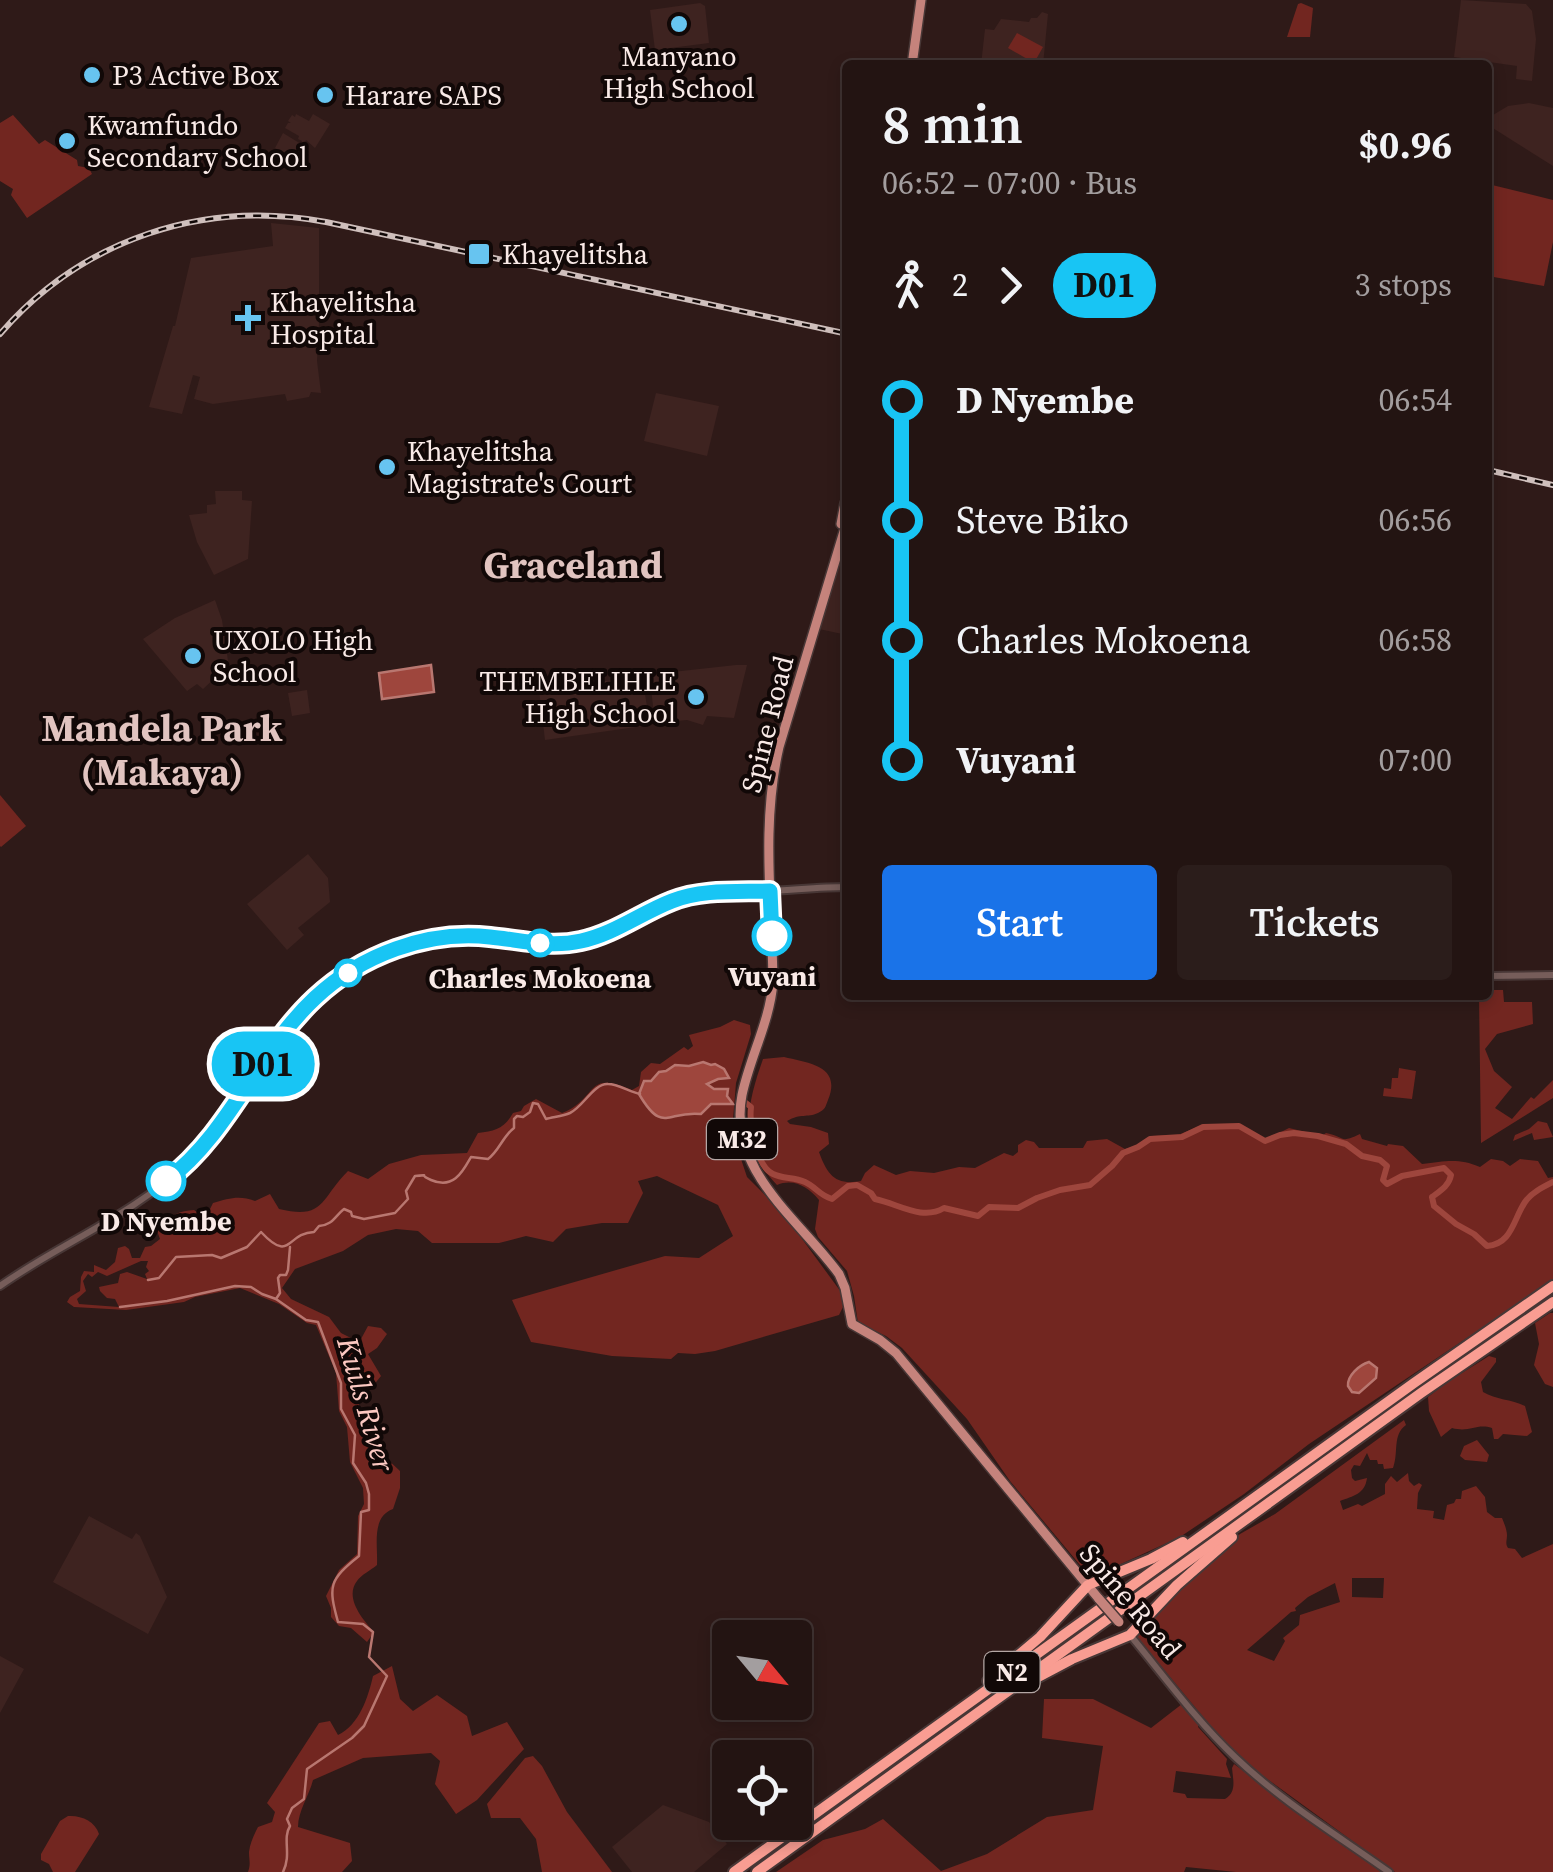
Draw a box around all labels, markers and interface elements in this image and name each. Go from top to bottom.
marker: Manyano High School [668,13,690,35]
place label: Manyano High School [603,37,755,107]
place label: P3 Active Box [112,56,280,94]
marker: P3 Active Box [81,64,103,86]
place label: Harare SAPS [345,76,502,114]
marker: Harare SAPS [314,84,336,106]
text: 8 min [882,86,1023,161]
place label: Kwamfundo Secondary School [87,106,308,176]
text: $0.96 [1358,119,1452,171]
marker: Kwamfundo Secondary School [56,130,78,152]
text: 06:52 – 07:00 · Bus [882,161,1137,205]
place label: Khayelitsha [502,235,649,273]
marker: Khayelitsha [466,241,492,267]
icon: walk [882,258,937,313]
icon: forward [983,258,1038,313]
text: D01 [1073,261,1136,309]
text: 2 [952,263,968,307]
text: 3 stops [1354,263,1452,307]
place label: Khayelitsha Hospital [270,283,417,353]
marker: Khayelitsha Hospital [235,305,261,331]
text: D Nyembe [956,374,1134,426]
text: 06:54 [1378,378,1452,422]
place label: Khayelitsha Magistrate's Court [407,432,633,502]
marker: Khayelitsha Magistrate's Court [376,456,398,478]
text: Steve Biko [956,494,1129,546]
text: 06:56 [1378,498,1452,542]
district label: Graceland [484,539,662,591]
text: Charles Mokoena [956,614,1250,666]
text: 06:58 [1378,618,1452,662]
place label: UXOLO High School [213,621,373,691]
marker: UXOLO High School [182,645,204,667]
street label: Spine Road [732,651,802,796]
place label: THEMBELIHLE High School [479,662,676,732]
marker: THEMBELIHLE High School [685,686,707,708]
district label: Mandela Park (Makaya) [41,702,283,798]
text: Vuyani [956,734,1076,786]
text: 07:00 [1378,738,1452,782]
button: Start [882,865,1157,980]
button: Tickets [1177,865,1452,980]
marker: Vuyani [753,917,791,955]
marker: Charles Mokoena [527,930,553,956]
place label: Vuyani [728,957,816,995]
place label: Charles Mokoena [429,959,652,997]
unlabelled marker [335,960,361,986]
line badge: D01 [206,1032,320,1096]
text: D01 [232,1040,294,1088]
road number: M32 [707,1119,777,1159]
marker: D Nyembe [147,1162,185,1200]
place label: D Nyembe [100,1202,232,1240]
water label: Kuils River [327,1331,405,1477]
street label: Spine Road [1071,1535,1191,1667]
north arrow [712,1620,812,1720]
map controls [712,1620,812,1840]
road number: N2 [984,1652,1040,1692]
button: locate [712,1740,812,1840]

